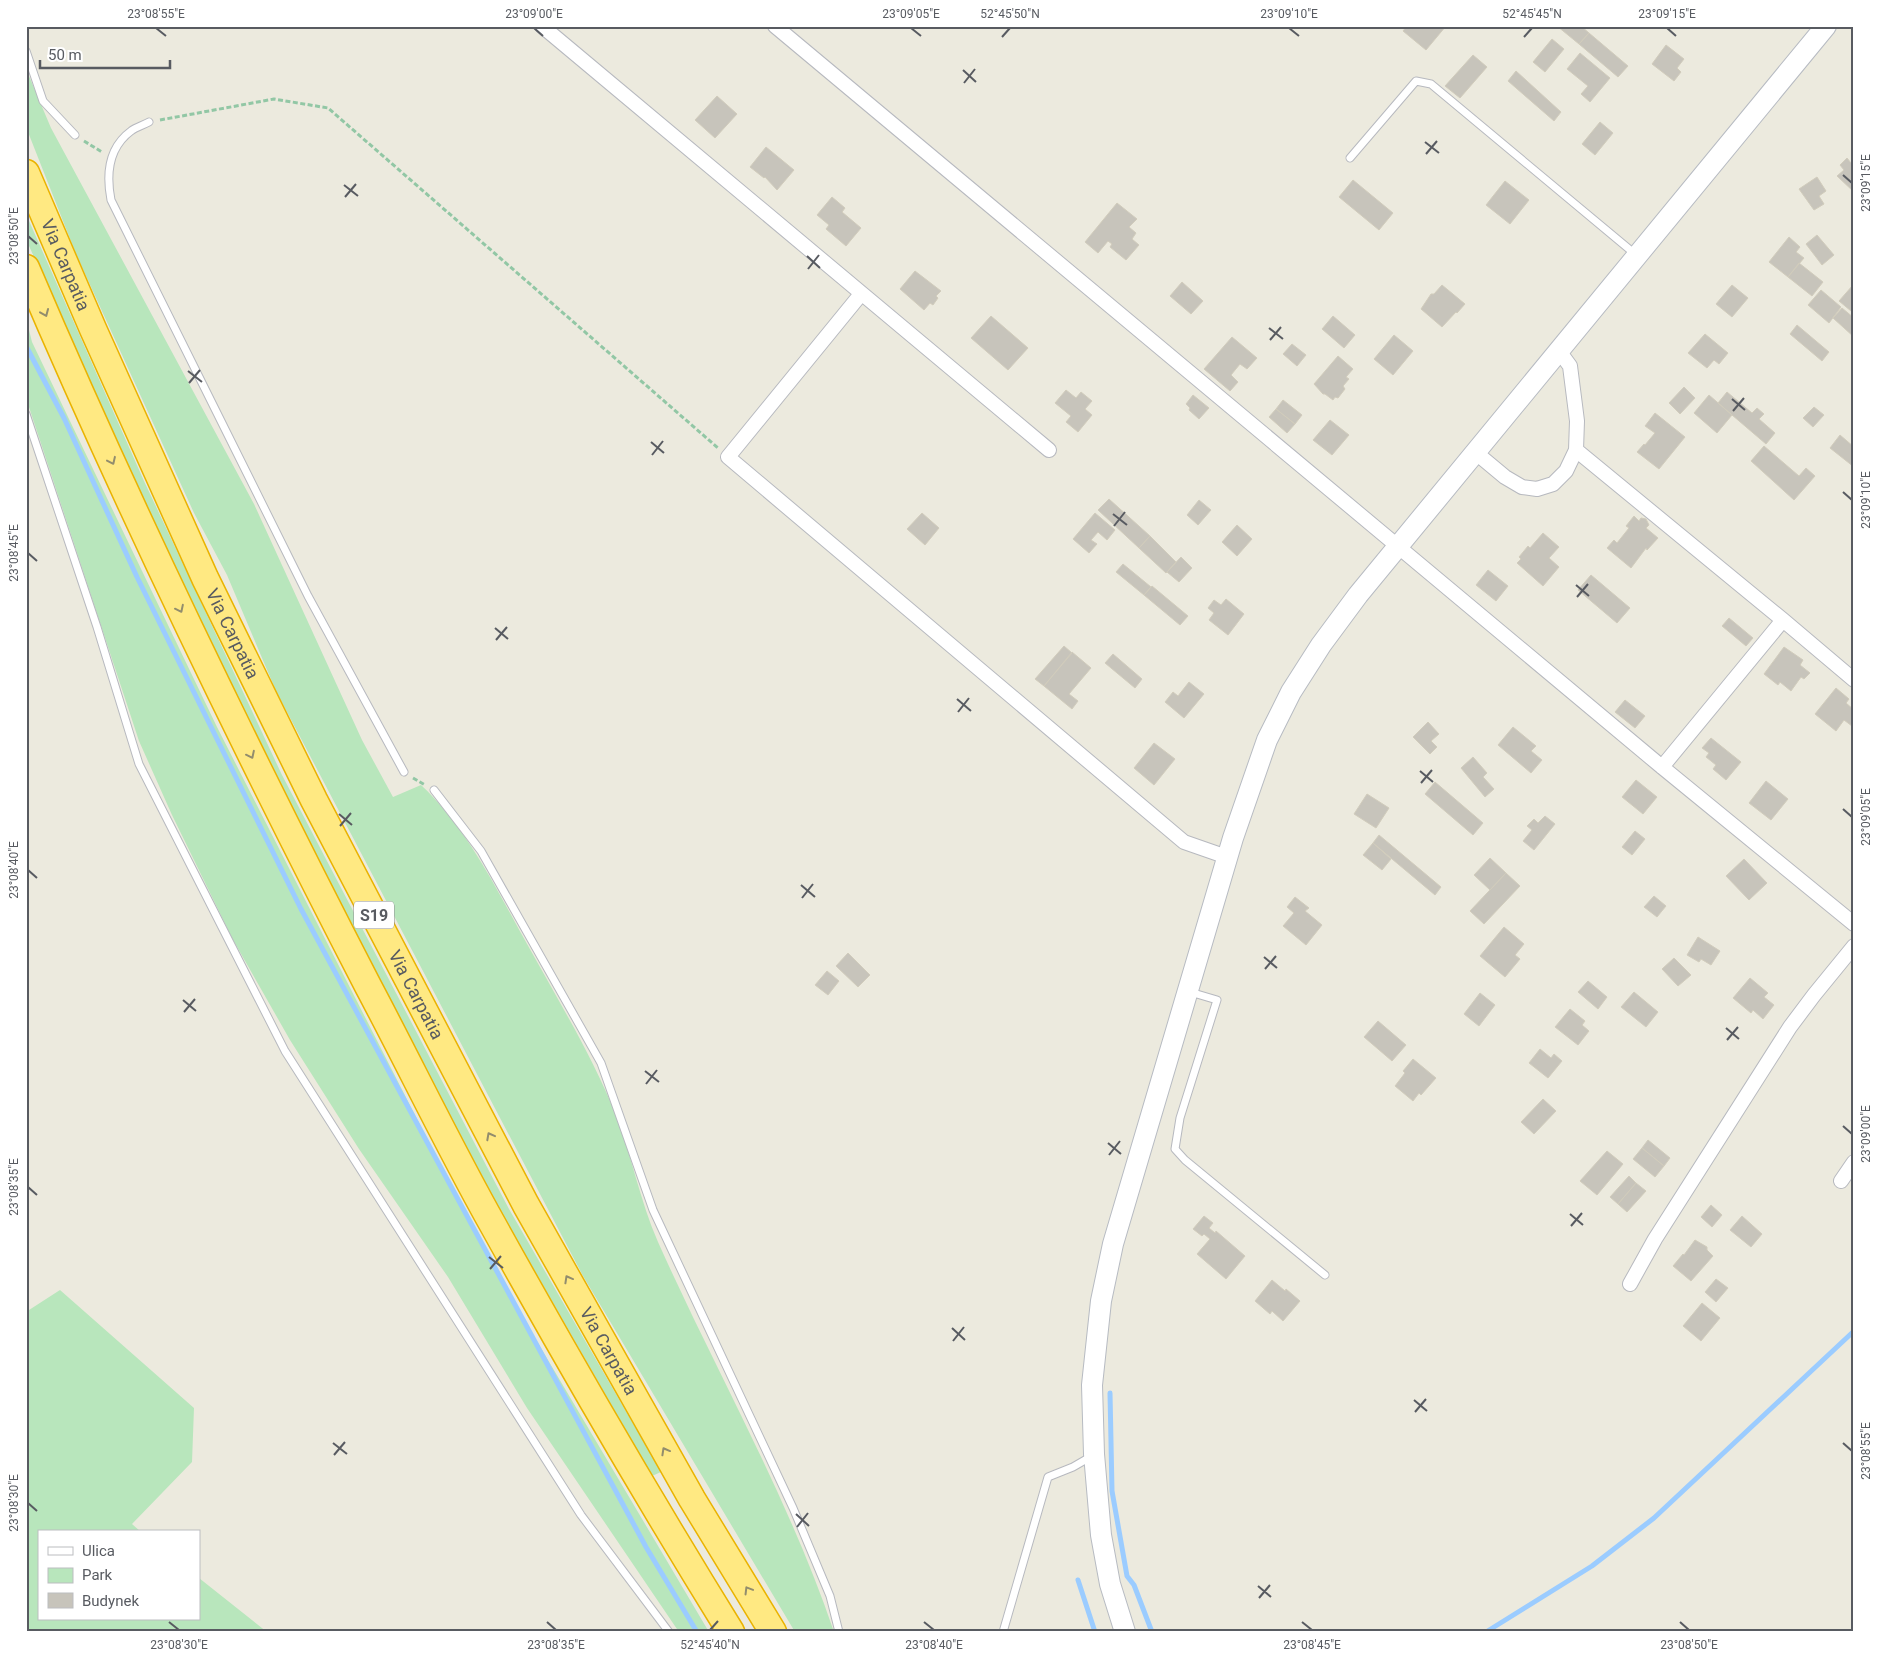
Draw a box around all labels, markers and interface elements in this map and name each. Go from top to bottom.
text: 23°08'55"E [127,7,185,21]
text: 23°09'00"E [505,7,563,21]
text: 23°09'05"E [882,7,940,21]
text: 52°45'50"N [980,7,1040,21]
text: 23°09'10"E [1260,7,1318,21]
text: 52°45'45"N [1502,7,1562,21]
text: 23°09'15"E [1638,7,1696,21]
scale bar [40,38,170,70]
text: 50 m [48,46,82,64]
text: 23°09'15"E [1859,154,1873,212]
text: 23°08'50"E [7,207,21,265]
street label: Via Carpatia [37,216,95,314]
one-way arrow [39,308,50,317]
one-way arrow [106,456,116,465]
text: 23°09'10"E [1859,471,1873,529]
text: 23°08'45"E [7,524,21,582]
street label: Via Carpatia [202,585,264,682]
one-way arrow [174,603,184,612]
one-way arrow [245,750,255,759]
text: 23°09'05"E [1859,788,1873,846]
text: 23°08'40"E [7,841,21,899]
road number: S19 [354,902,394,928]
street label: Via Carpatia [384,946,448,1043]
text: 23°09'00"E [1859,1105,1873,1163]
one-way arrow [486,1132,496,1141]
text: 23°08'35"E [7,1158,21,1216]
one-way arrow [564,1275,574,1284]
street label: Via Carpatia [576,1303,642,1399]
text: 23°08'55"E [1859,1422,1873,1480]
one-way arrow [661,1447,671,1456]
text: 23°08'30"E [7,1474,21,1532]
legend [38,1530,200,1620]
text: Ulica [82,1542,115,1560]
text: Park [82,1566,113,1584]
one-way arrow [744,1587,754,1596]
text: Budynek [82,1592,139,1610]
text: 23°08'30"E [150,1638,208,1652]
text: 23°08'35"E [527,1638,585,1652]
text: 52°45'40"N [680,1638,740,1652]
text: 23°08'40"E [905,1638,963,1652]
text: 23°08'45"E [1283,1638,1341,1652]
text: 23°08'50"E [1660,1638,1718,1652]

